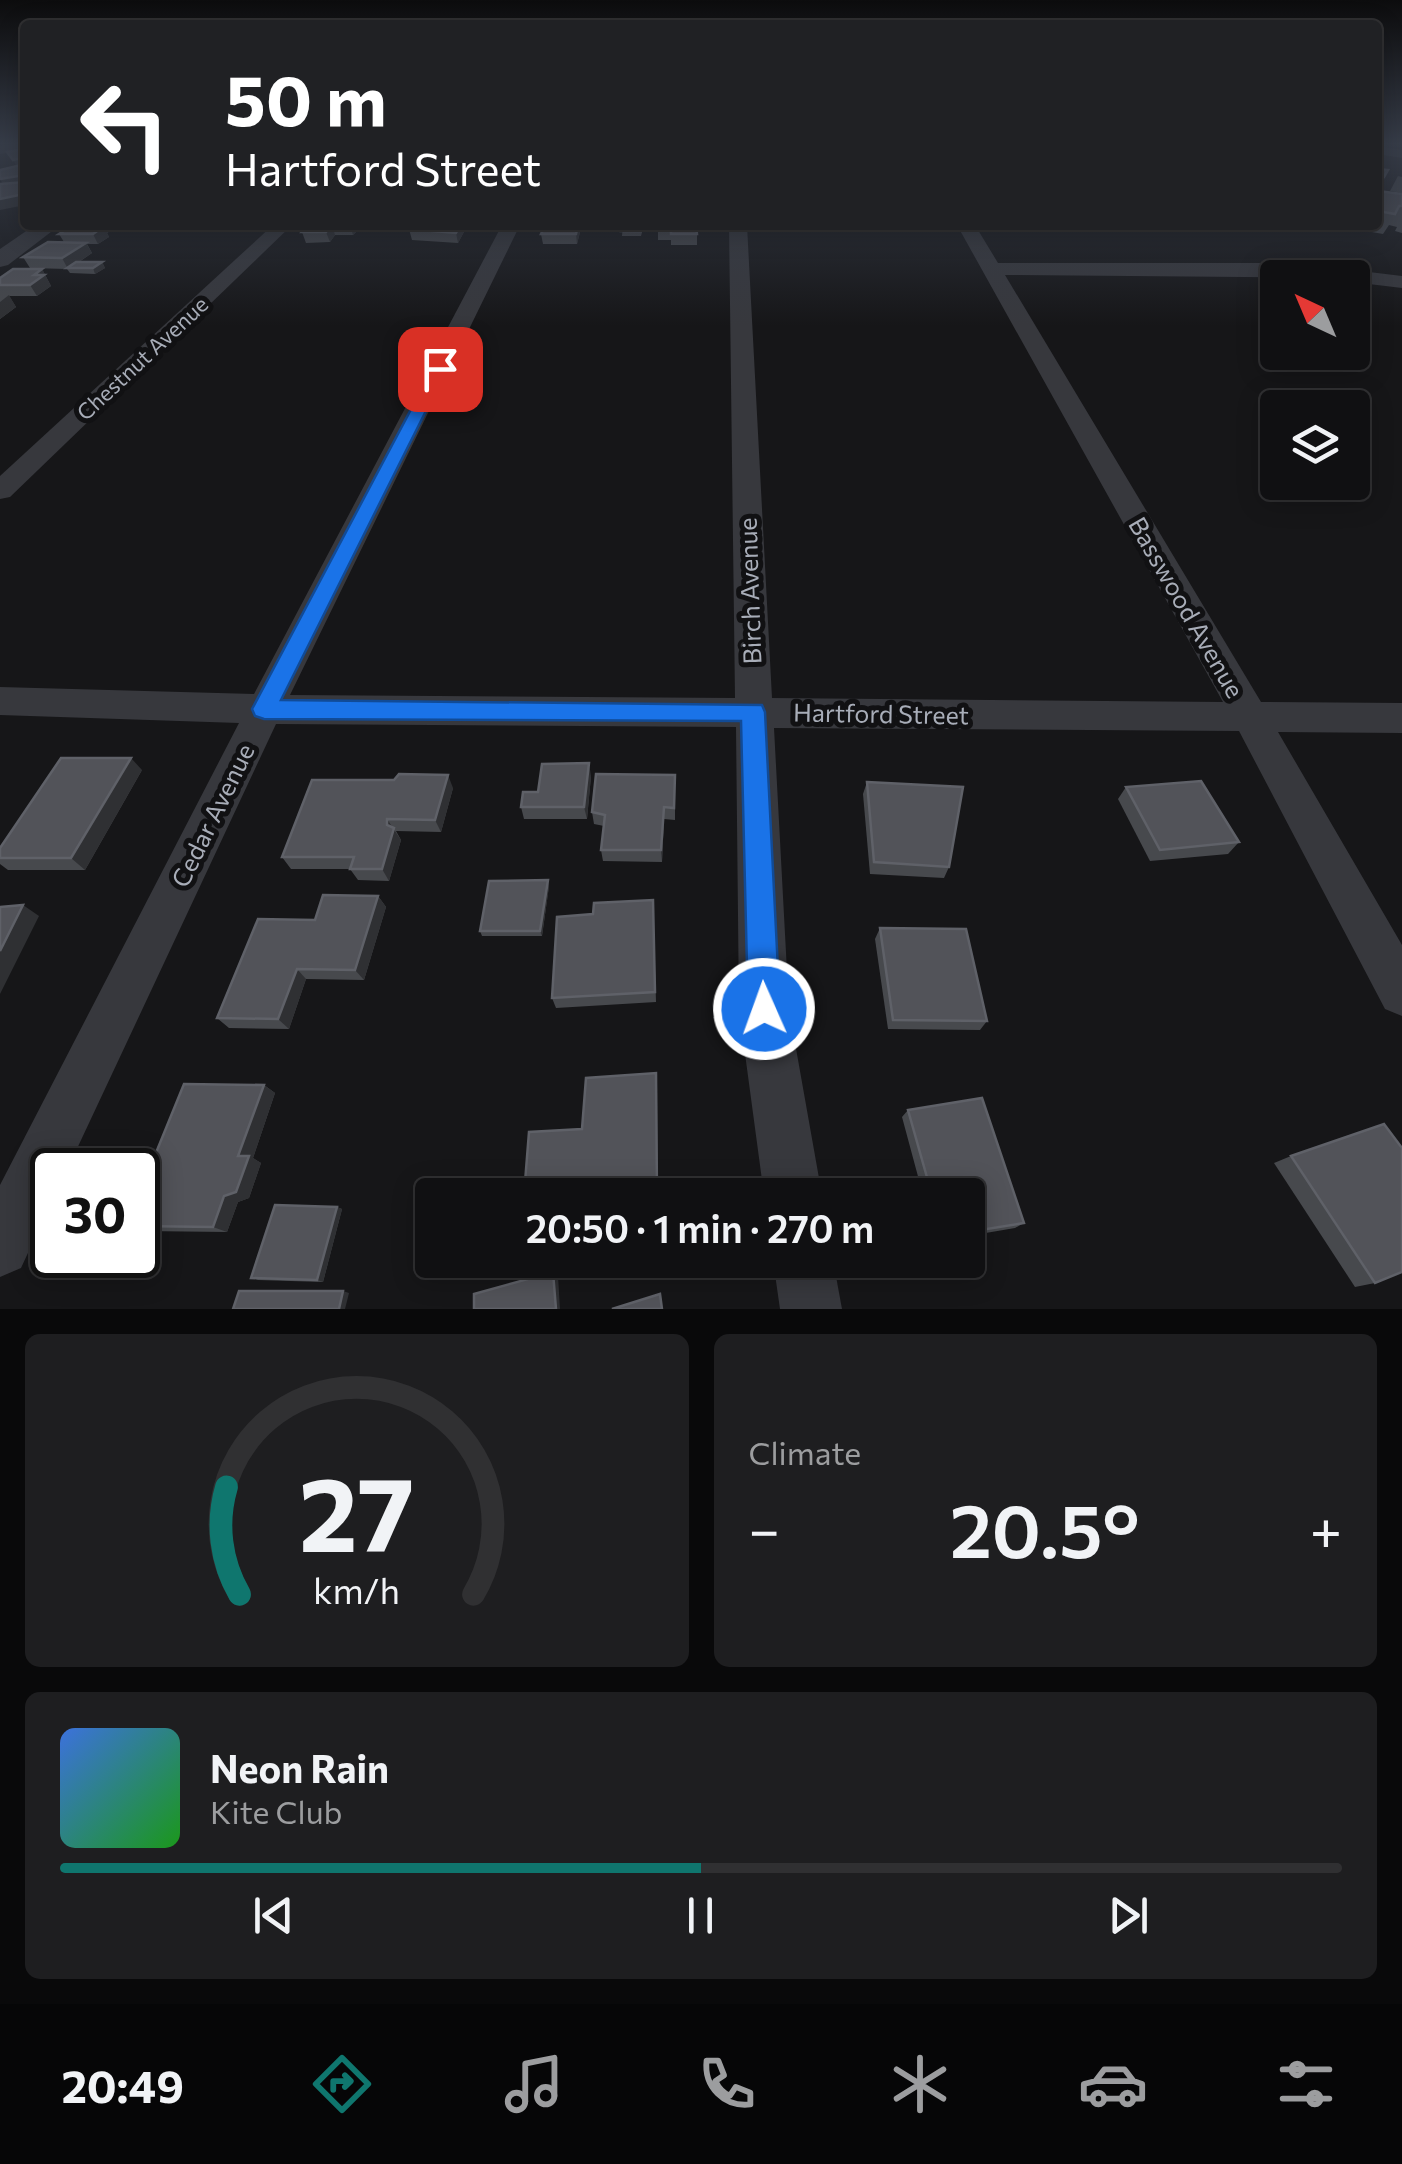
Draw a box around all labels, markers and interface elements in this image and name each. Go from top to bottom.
text: 50 m [225,55,387,140]
icon: left [60,60,190,190]
text: Hartford Street [225,140,541,195]
north arrow [1260,260,1370,370]
map controls [1260,260,1370,500]
street label: Chestnut Avenue [71,290,213,426]
pin [398,327,483,412]
icon: arrive [413,342,468,397]
button: layers [1260,390,1370,500]
street label: Basswood Avenue [1123,511,1251,703]
street label: Birch Avenue [731,517,767,665]
street label: Hartford Street [793,696,969,730]
street label: Cedar Avenue [164,738,260,892]
position arrow [712,957,816,1061]
speed limit sign: 30 [30,1148,160,1278]
text: 20:50 · 1 min · 270 m [526,1204,874,1251]
text: Climate [749,1432,861,1472]
text: 27 [299,1446,415,1573]
text: 20.5° [950,1482,1140,1573]
text: − [749,1494,780,1561]
text: + [1310,1494,1342,1561]
text: km/h [313,1568,400,1611]
text: Neon Rain [210,1744,389,1791]
text: Kite Club [210,1791,342,1831]
icon: previous [246,1888,301,1943]
icon: pause [673,1888,728,1943]
icon: next [1101,1888,1156,1943]
icon: directions [307,2049,377,2119]
icon: music [499,2049,569,2119]
icon: phone [692,2049,762,2119]
icon: climate [885,2049,955,2119]
icon: car [1078,2049,1148,2119]
icon: filters [1271,2049,1341,2119]
text: 20:49 [61,2057,184,2112]

